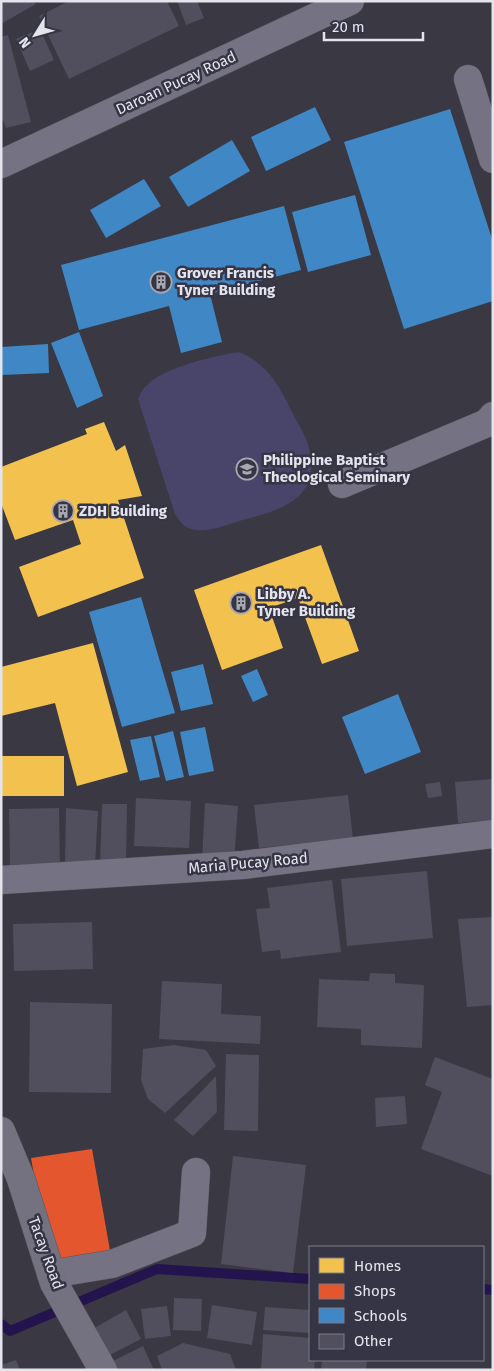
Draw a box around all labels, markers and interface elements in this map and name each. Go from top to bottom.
north arrow [10,10,60,60]
scale bar [324,10,423,42]
text: 20 m [332,18,365,36]
text: N [15,34,35,51]
street label: Daroan Pucay Road [113,47,239,119]
place label: Grover Francis Tyner Building [177,264,276,299]
building icon: Grover Francis Tyner Building [149,270,173,294]
place label: Philippine Baptist Theological Seminary [263,451,410,486]
school or university icon: Philippine Baptist Theological Seminary [235,457,259,481]
building icon: ZDH Building [51,499,75,523]
place label: ZDH Building [79,502,168,520]
place label: Libby A. Tyner Building [257,585,356,620]
building icon: Libby A. Tyner Building [229,591,253,615]
street label: Maria Pucay Road [187,849,309,877]
street label: Tacay Road [25,1214,67,1292]
legend [309,1246,484,1361]
text: Homes [354,1257,401,1275]
text: Shops [354,1282,396,1300]
text: Schools [354,1307,407,1325]
text: Other [354,1332,393,1350]

